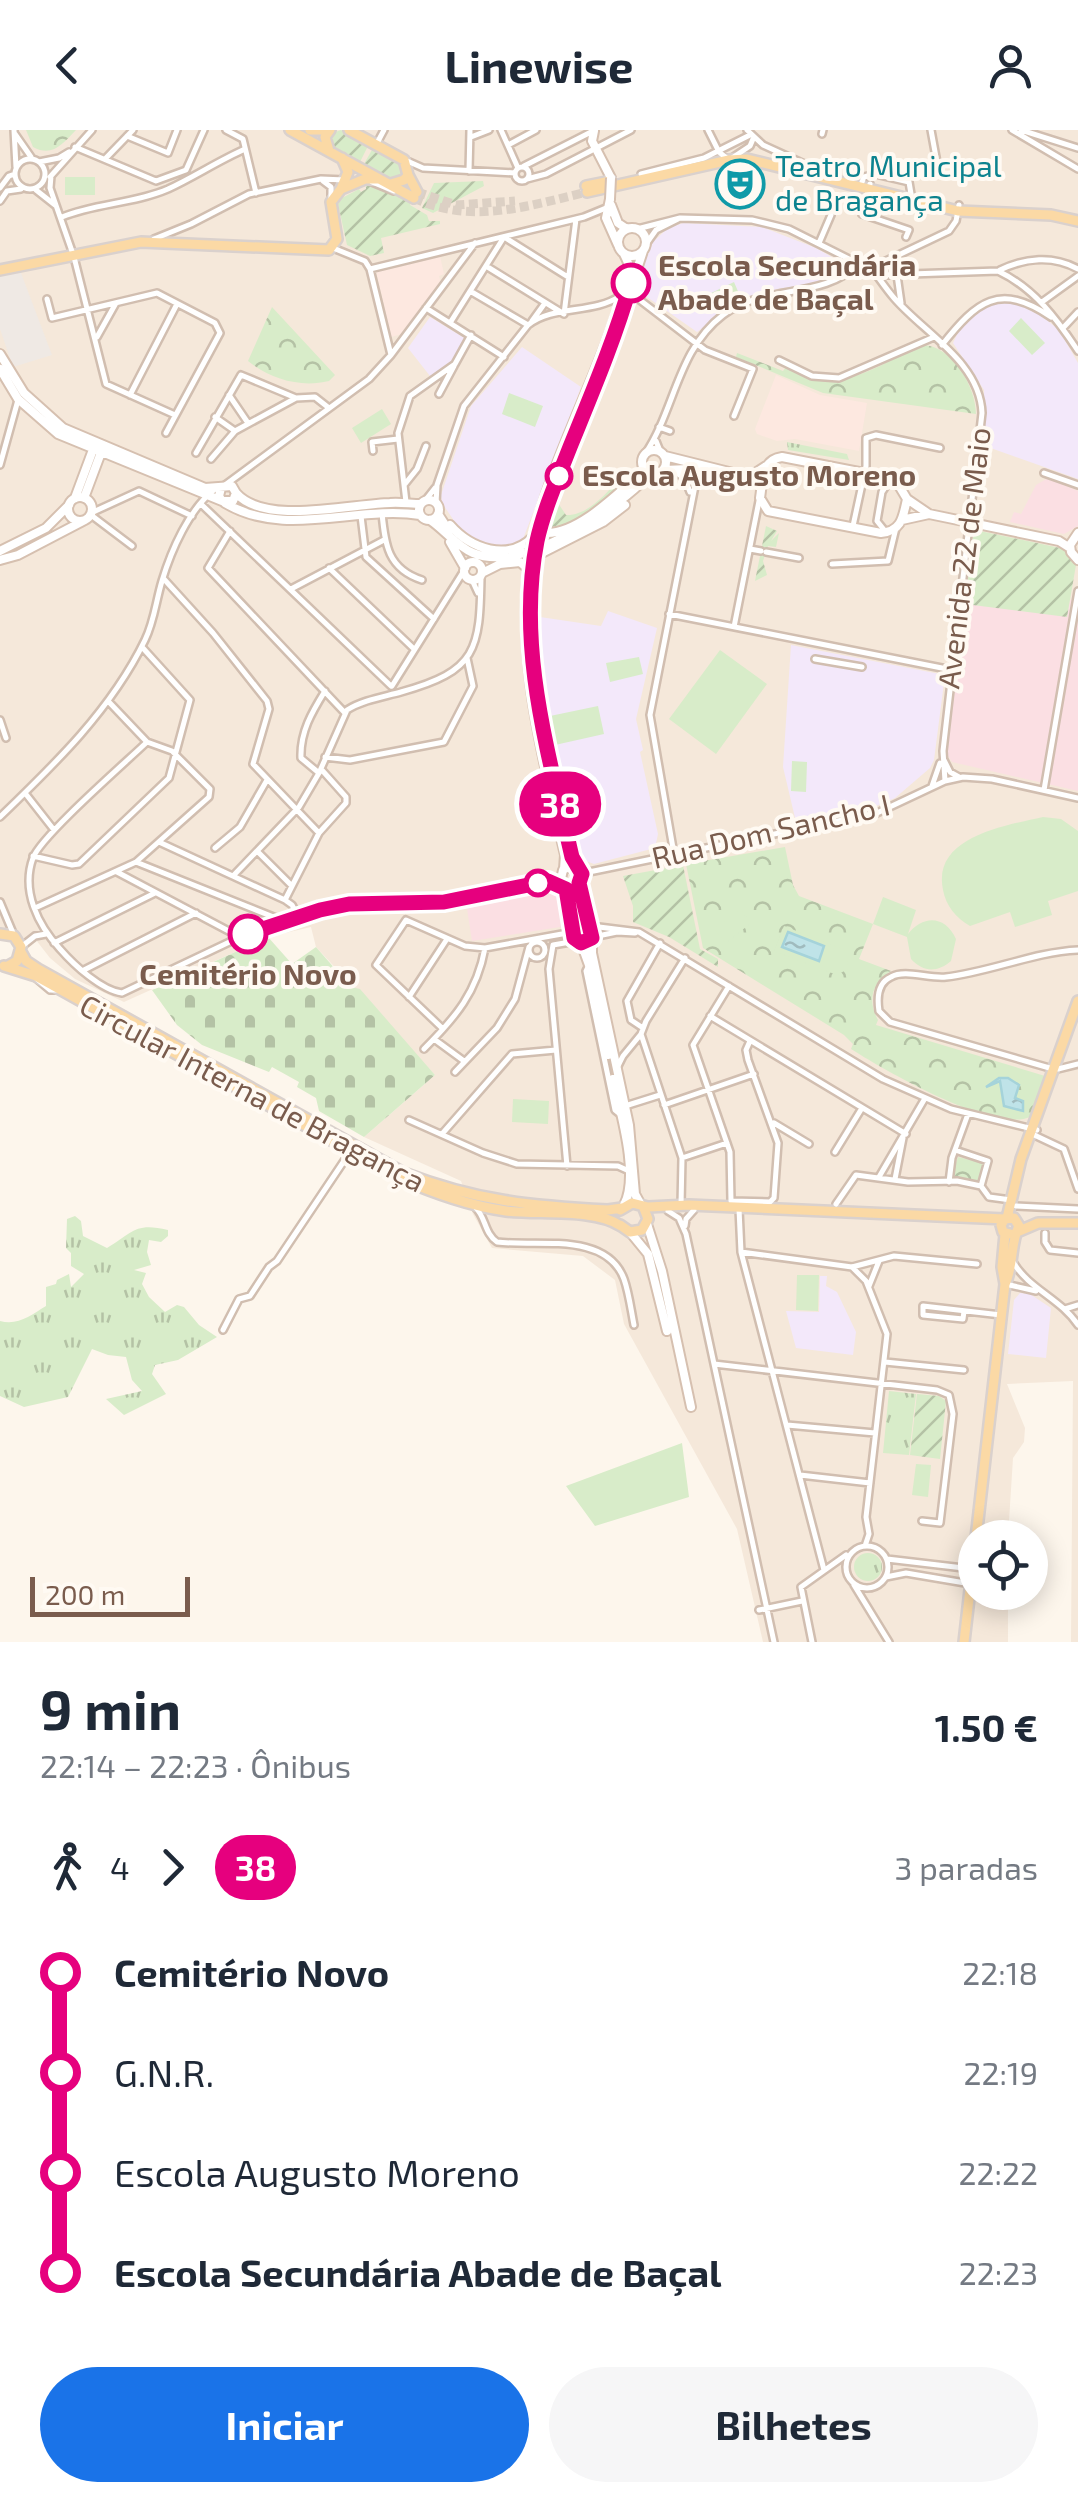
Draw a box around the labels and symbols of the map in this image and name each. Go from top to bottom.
place label: Teatro Municipal de Bragança [775,147,1002,218]
theatre icon: Teatro Municipal de Bragança [714,158,766,210]
place label: Escola Secundária Abade de Baçal [658,246,916,318]
marker: Escola Secundária Abade de Baçal [612,264,650,302]
street label: Avenida 22 de Maio [929,425,997,690]
place label: Escola Augusto Moreno [582,456,916,492]
marker: Escola Augusto Moreno [546,463,572,489]
line badge: 38 [515,772,605,836]
street label: Rua Dom Sancho I [648,785,893,875]
unlabelled marker [525,870,551,896]
marker: Cemitério Novo [229,915,267,953]
place label: Cemitério Novo [139,955,357,991]
street label: Circular Interna de Bragança [74,986,432,1200]
scale bar [30,1572,190,1616]

